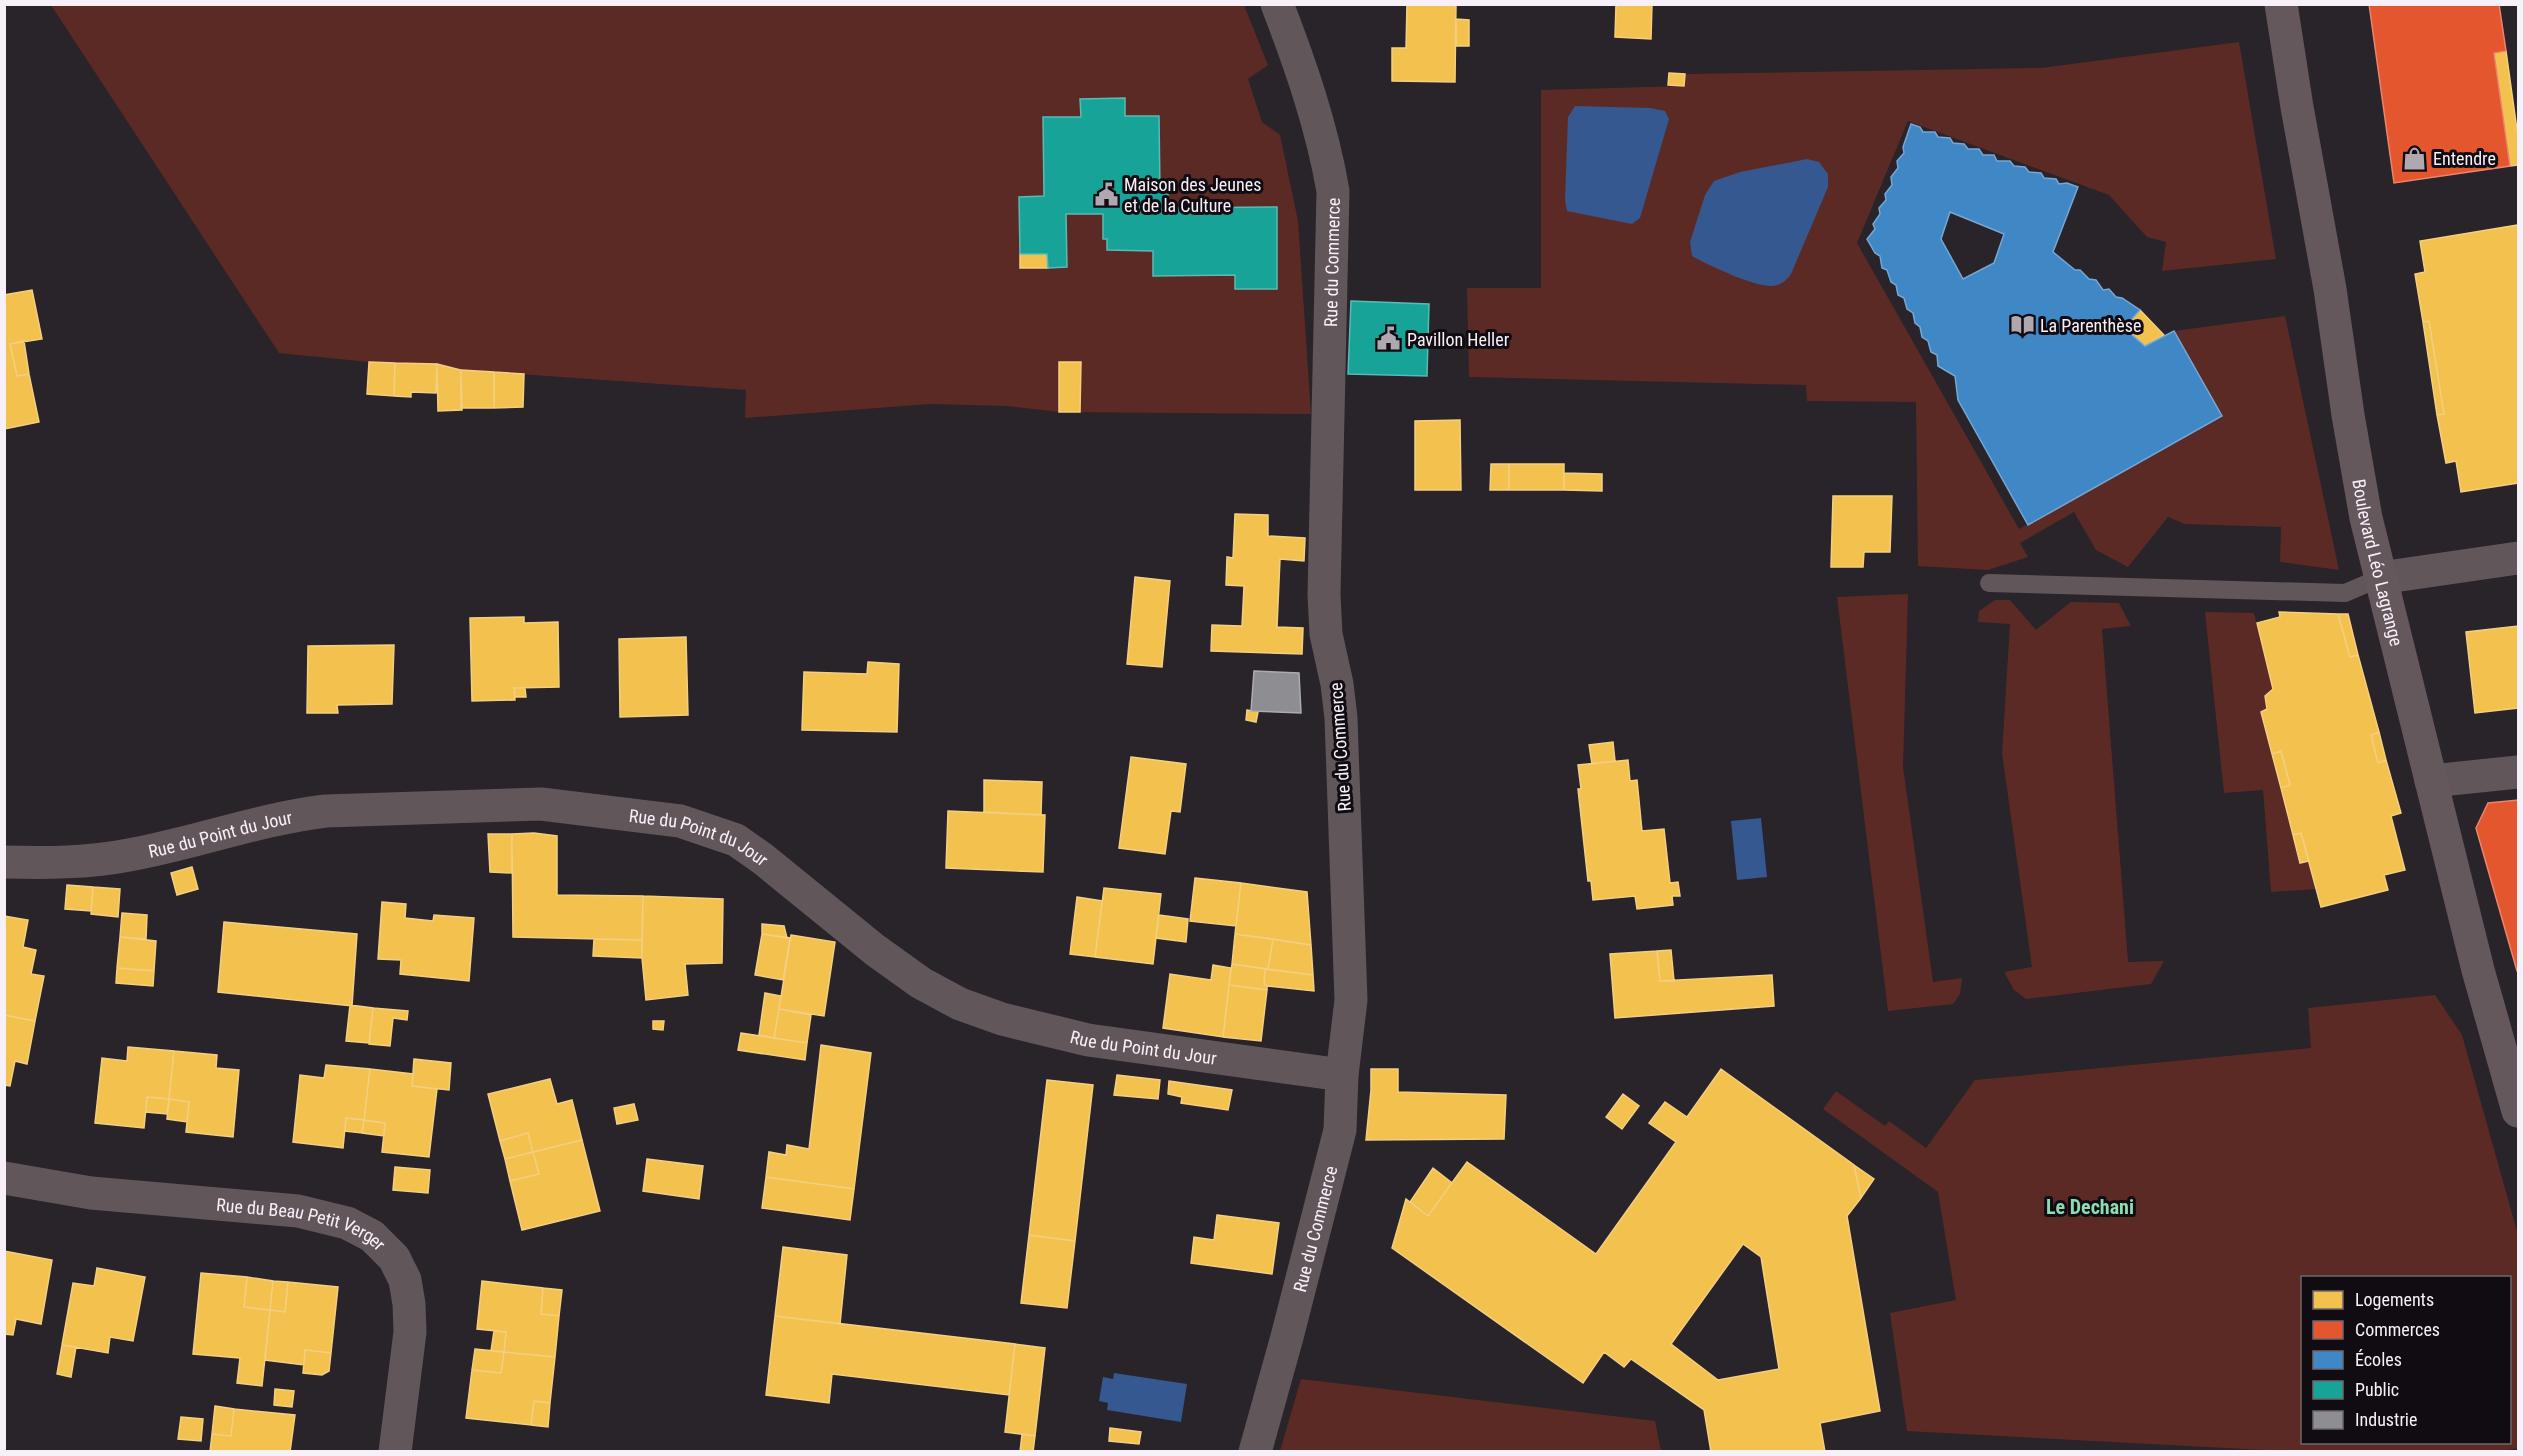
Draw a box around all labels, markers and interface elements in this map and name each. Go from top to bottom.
shop icon: Entendre [2402,145,2428,171]
place label: Entendre [2433,148,2496,169]
place label: Maison des Jeunes et de la Culture [1124,174,1261,216]
public building icon: Maison des Jeunes et de la Culture [1093,181,1119,207]
street label: Rue du Commerce [1319,197,1343,327]
library icon: La Parenthèse [2009,312,2035,338]
place label: La Parenthèse [2040,315,2141,336]
public building icon: Pavillon Heller [1376,326,1402,352]
place label: Pavillon Heller [1407,329,1510,350]
street label: Boulevard Léo Lagrange [2349,477,2408,648]
street label: Rue du Commerce [1325,682,1355,812]
street label: Rue du Point du Jour [628,804,773,870]
street label: Rue du Point du Jour [146,806,294,861]
street label: Rue du Point du Jour [1068,1026,1218,1068]
street label: Rue du Commerce [1288,1164,1341,1294]
street label: Rue du Beau Petit Verger [215,1193,391,1255]
district label: Le Dechani [2046,1195,2134,1219]
legend [2301,1276,2511,1444]
text: Logements [2355,1289,2434,1310]
text: Commerces [2355,1319,2440,1340]
text: Écoles [2355,1349,2402,1370]
text: Public [2355,1379,2399,1400]
text: Industrie [2355,1409,2417,1430]

